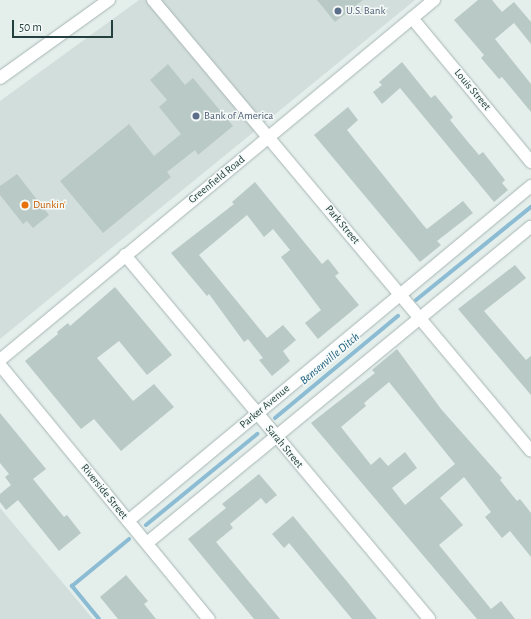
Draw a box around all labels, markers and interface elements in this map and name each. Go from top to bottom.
place label: U.S. Bank [346,4,385,18]
marker: U.S. Bank [333,6,343,16]
scale bar [14,12,115,38]
text: 50 m [19,21,42,33]
street label: Louis Street [451,67,493,113]
place label: Bank of America [204,109,273,123]
marker: Bank of America [191,111,201,121]
street label: Greenfield Road [186,153,248,207]
place label: Dunkin' [33,198,66,212]
marker: Dunkin' [20,200,30,210]
street label: Park Street [322,203,362,247]
water label: Bensenville Ditch [297,330,363,388]
street label: Parker Avenue [237,382,293,432]
street label: Sarah Street [262,423,306,471]
street label: Riverside Street [78,462,130,522]

